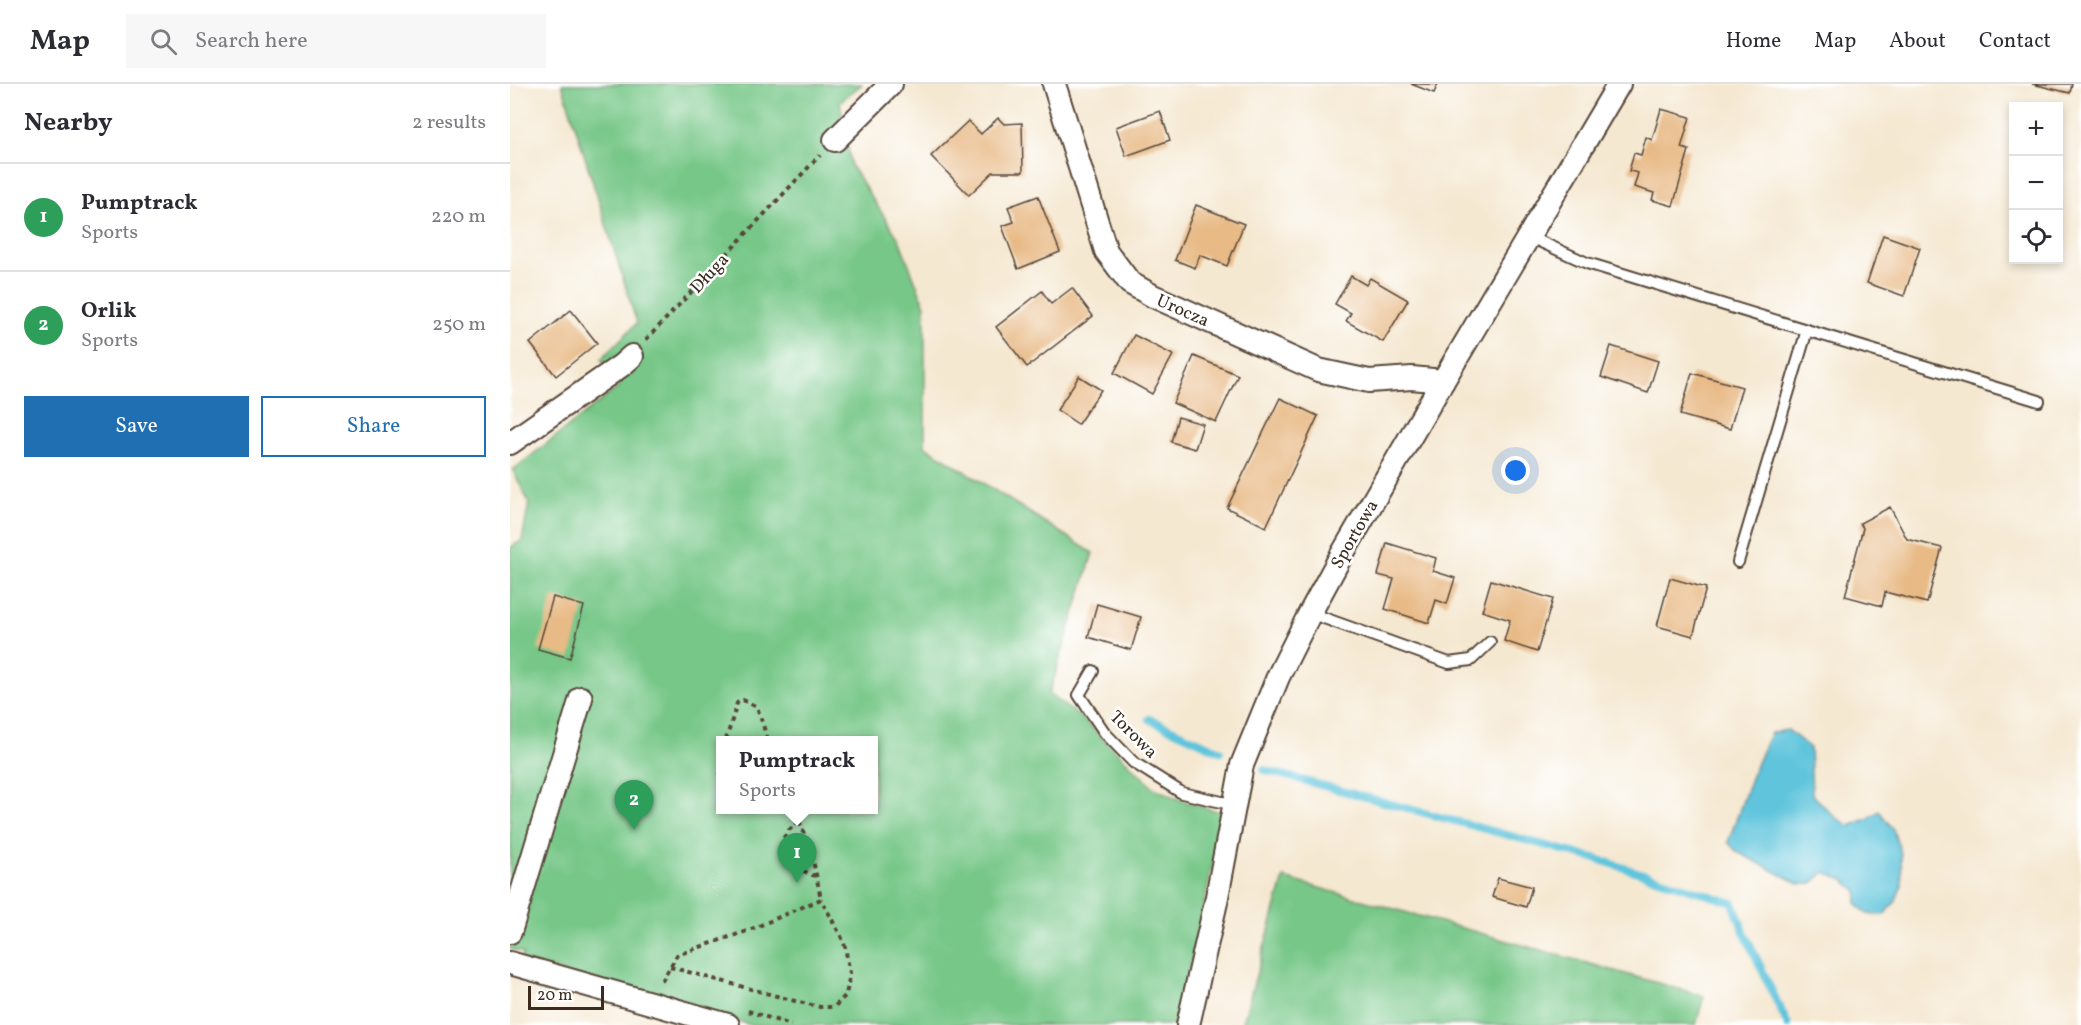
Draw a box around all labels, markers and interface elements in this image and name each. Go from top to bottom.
search box [126,14,546,68]
text: Map [30,22,90,61]
icon: search [147,25,180,58]
text: Search here [195,26,308,57]
text: Home [1726,27,1781,56]
text: Map [1814,27,1856,56]
text: About [1889,27,1946,56]
text: Contact [1979,27,2051,56]
map controls [2009,102,2063,264]
button: + [2009,102,2063,156]
text: Nearby [24,105,113,141]
text: 2 results [412,109,486,137]
button: − [2009,156,2063,210]
text: Pumptrack [81,188,198,219]
text: 1 [39,203,48,231]
text: 220 m [431,203,486,231]
button: locate [2009,210,2063,264]
text: Sports [81,219,138,247]
street label: Długa [685,248,735,300]
street label: Urocza [1152,289,1213,334]
text: Orlik [81,296,136,327]
text: 2 [38,311,49,339]
text: 250 m [432,311,486,339]
text: Sports [81,327,138,355]
button: Save [24,396,249,457]
button: Share [261,396,486,457]
your location [1501,456,1530,485]
street label: Sportowa [1326,496,1385,574]
street label: Torowa [1103,705,1163,765]
popup [716,736,878,814]
text: Pumptrack [739,746,855,777]
text: Sports [739,777,796,805]
pin: 2 [614,780,654,830]
pin: 1 [778,834,816,883]
scale bar [528,983,604,1010]
text: 20 m [537,985,572,1007]

